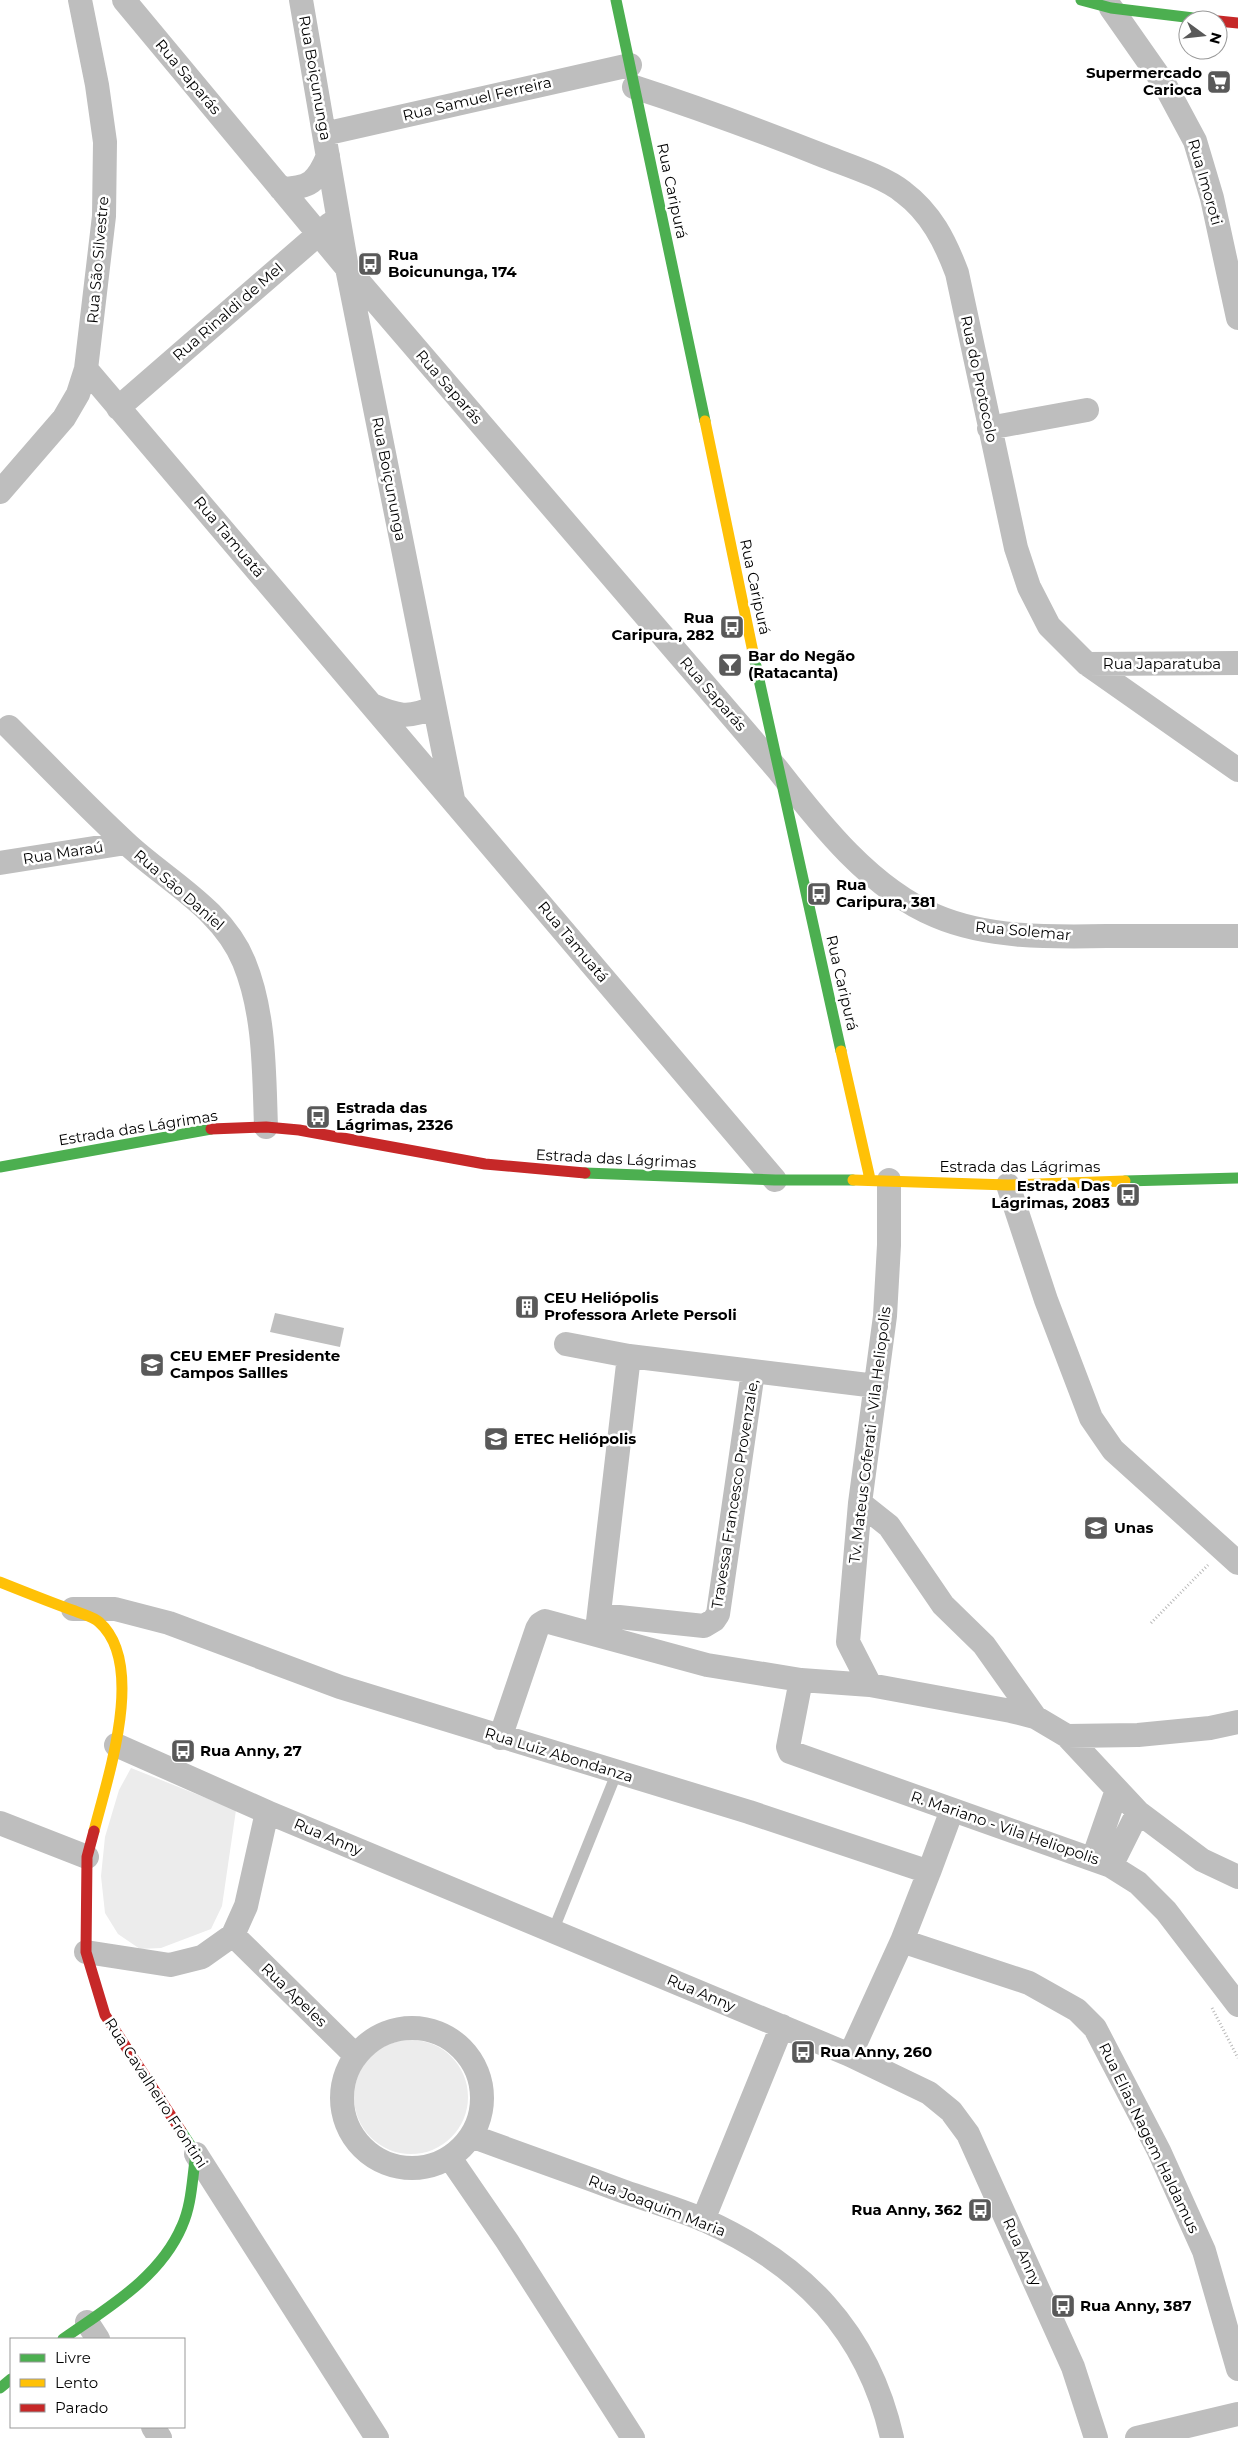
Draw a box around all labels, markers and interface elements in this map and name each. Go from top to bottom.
north arrow [1178,10,1228,60]
street label: Rua Boiçununga [295,14,336,142]
text: N [1205,31,1226,46]
street label: Rua Saparás [151,35,225,118]
place label: Supermercado Carioca [1086,63,1202,99]
supermarket icon: Supermercado Carioca [1206,69,1232,95]
street label: Rua Samuel Ferreira [401,72,553,125]
street label: Rua Imoroti [1184,137,1227,227]
street label: Rua Caripurá [653,141,692,241]
street label: Rua São Silvestre [82,196,113,324]
place label: Rua Boicununga, 174 [388,245,517,281]
bus stop icon: Rua Boicununga, 174 [357,251,383,277]
street label: Rua Rinaldi de Mel [168,258,287,365]
street label: Rua do Protocolo [957,314,1002,444]
street label: Rua Saparás [412,346,487,428]
street label: Rua Boiçununga [368,415,411,543]
street label: Rua Tamuatá [190,492,269,581]
street label: Rua Caripurá [736,537,775,637]
place label: Rua Caripura, 282 [611,608,714,644]
bus stop icon: Rua Caripura, 282 [719,614,745,640]
place label: Bar do Negão (Ratacanta) [748,646,855,682]
bar icon: Bar do Negão (Ratacanta) [717,652,743,678]
street label: Rua Saparás [676,653,751,735]
street label: Rua Japaratuba [1103,654,1221,673]
street label: Rua Maraú [21,837,105,868]
street label: Rua São Daniel [130,845,228,934]
place label: Rua Caripura, 381 [836,875,936,911]
bus stop icon: Rua Caripura, 381 [806,881,832,907]
street label: Rua Tamuatá [534,897,613,986]
street label: Rua Solemar [974,917,1072,944]
street label: Rua Caripurá [822,933,863,1033]
place label: Estrada das Lágrimas, 2326 [336,1098,453,1134]
bus stop icon: Estrada das Lágrimas, 2326 [305,1104,331,1130]
street label: Estrada das Lágrimas [57,1106,219,1149]
street label: Estrada das Lágrimas [535,1145,697,1172]
street label: Estrada das Lágrimas [940,1157,1100,1176]
place label: Estrada Das Lágrimas, 2083 [991,1176,1110,1212]
bus stop icon: Estrada Das Lágrimas, 2083 [1115,1182,1141,1208]
place label: CEU Heliópolis Professora Arlete Persoli [544,1288,737,1324]
building icon: CEU Heliópolis Professora Arlete Persoli [514,1294,540,1320]
street label: Tv. Mateus Coferati - Vila Heliopolis [844,1305,895,1564]
place label: CEU EMEF Presidente Campos Sallles [170,1346,340,1382]
school or university icon: CEU EMEF Presidente Campos Sallles [139,1352,165,1378]
street label: Travessa Francesco Provenzale, [707,1378,762,1610]
school or university icon: ETEC Heliópolis [483,1426,509,1452]
place label: ETEC Heliópolis [514,1429,636,1448]
school or university icon: Unas [1083,1515,1109,1541]
place label: Unas [1114,1518,1153,1537]
street label: Rua Luiz Abondanza [483,1723,636,1786]
bus stop icon: Rua Anny, 27 [170,1738,196,1764]
place label: Rua Anny, 27 [200,1741,302,1760]
street label: R. Mariano - Vila Heliopolis [909,1786,1102,1869]
street label: Rua Anny [291,1814,366,1860]
street label: Rua Apeles [257,1959,331,2031]
street label: Rua Anny [664,1970,739,2016]
street label: Rua Cavalheiro Frontini [101,2014,212,2171]
bus stop icon: Rua Anny, 260 [790,2039,816,2065]
street label: Rua Elias Nagem Haldamus [1095,2039,1204,2236]
place label: Rua Anny, 260 [820,2042,932,2061]
street label: Rua Joaquim Maria [586,2171,729,2240]
bus stop icon: Rua Anny, 362 [967,2197,993,2223]
place label: Rua Anny, 362 [851,2200,962,2219]
street label: Rua Anny [999,2215,1046,2290]
bus stop icon: Rua Anny, 387 [1050,2293,1076,2319]
place label: Rua Anny, 387 [1080,2296,1192,2315]
legend [10,2338,185,2428]
text: Livre [55,2348,91,2367]
text: Lento [55,2373,98,2392]
text: Parado [55,2398,108,2417]

